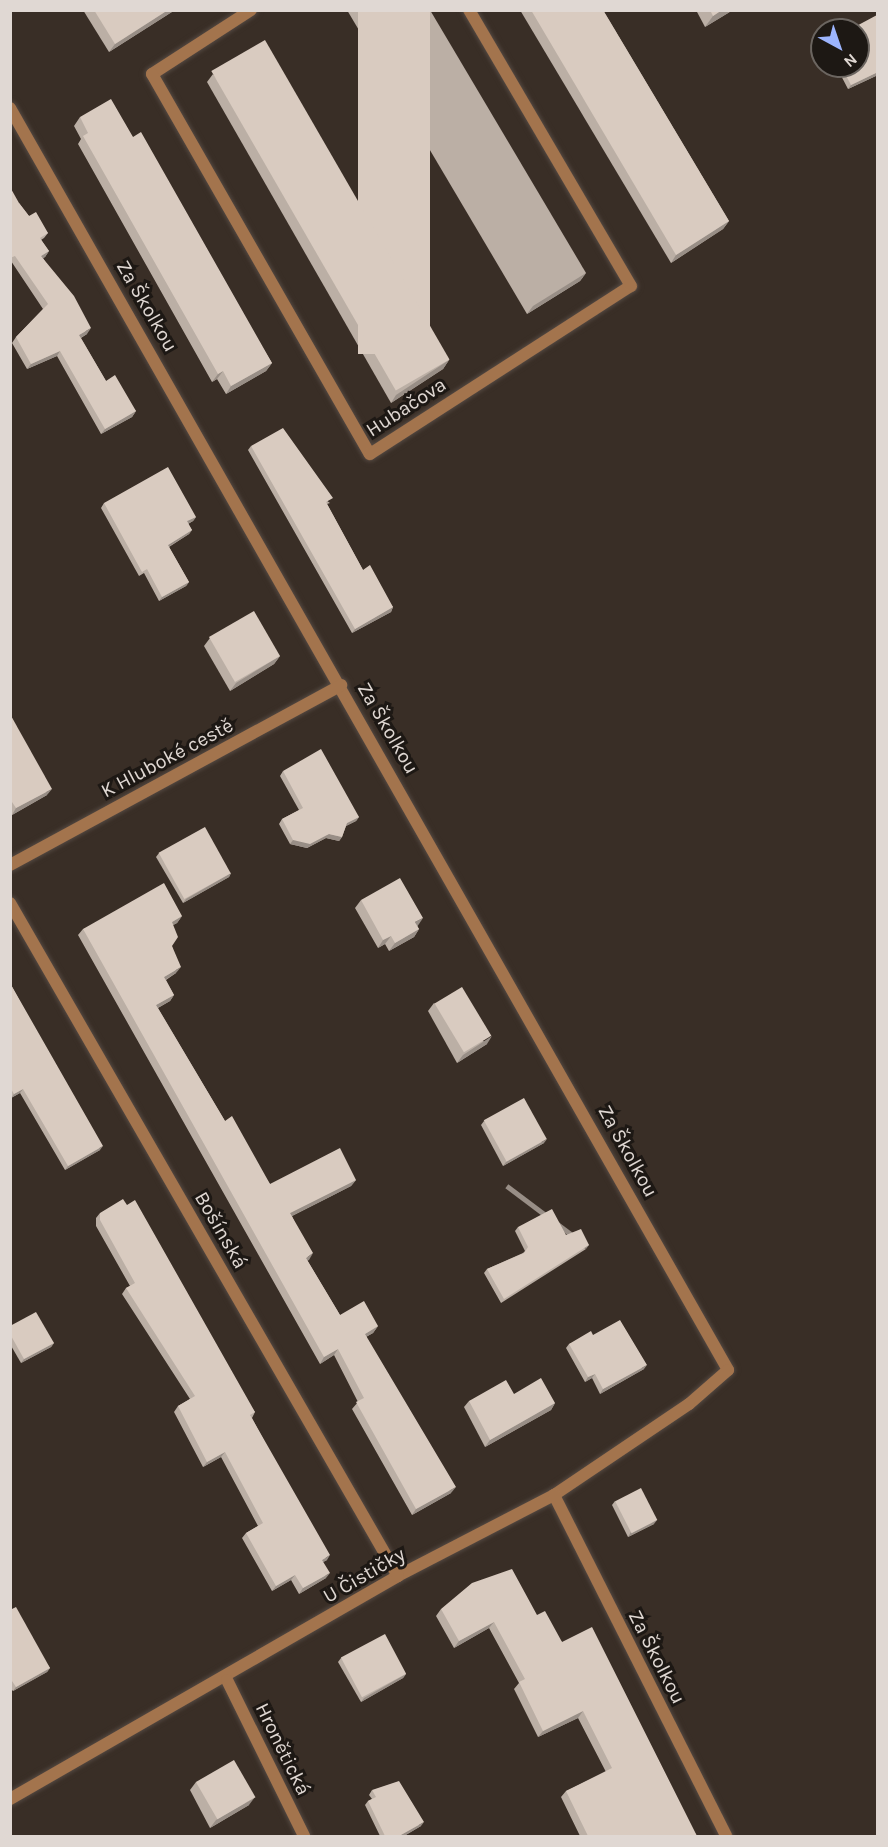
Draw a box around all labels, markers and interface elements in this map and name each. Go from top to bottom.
north arrow [810,18,870,78]
text: N [840,50,861,72]
street label: Za Školkou [111,256,183,356]
street label: Hubačova [361,372,451,442]
street label: Za Školkou [352,678,424,778]
street label: K Hluboké cestě [97,713,237,803]
street label: Za Školkou [593,1101,663,1201]
street label: Bošínská [189,1187,253,1273]
street label: U Čističky [319,1542,409,1608]
street label: Za Školkou [623,1606,691,1708]
street label: Hronětická [250,1699,316,1799]

